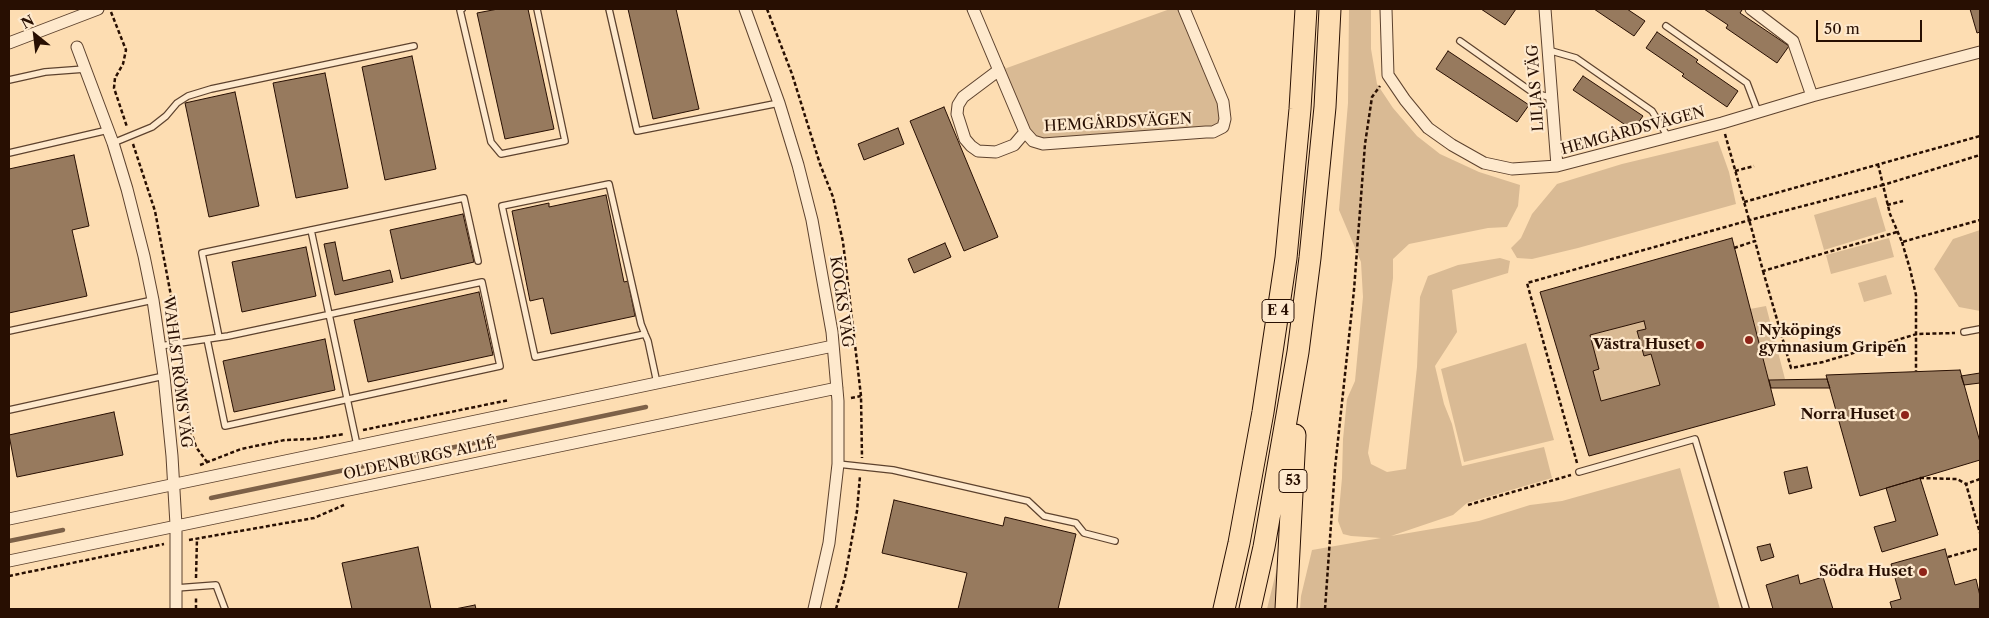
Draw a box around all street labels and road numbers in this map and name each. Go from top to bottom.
street label: LILJAS VÄG [1524,44,1548,132]
street label: HEMGÅRDSVÄGEN [1559,103,1707,159]
street label: HEMGÅRDSVÄGEN [1043,110,1193,136]
street label: KOCKS VÄG [826,255,856,349]
street label: WAHLSTRÖMS VÄG [159,295,195,449]
road number: E 4 [1262,300,1294,322]
street label: OLDENBURGS ALLÉ [342,434,498,484]
road number: 53 [1279,470,1307,492]

